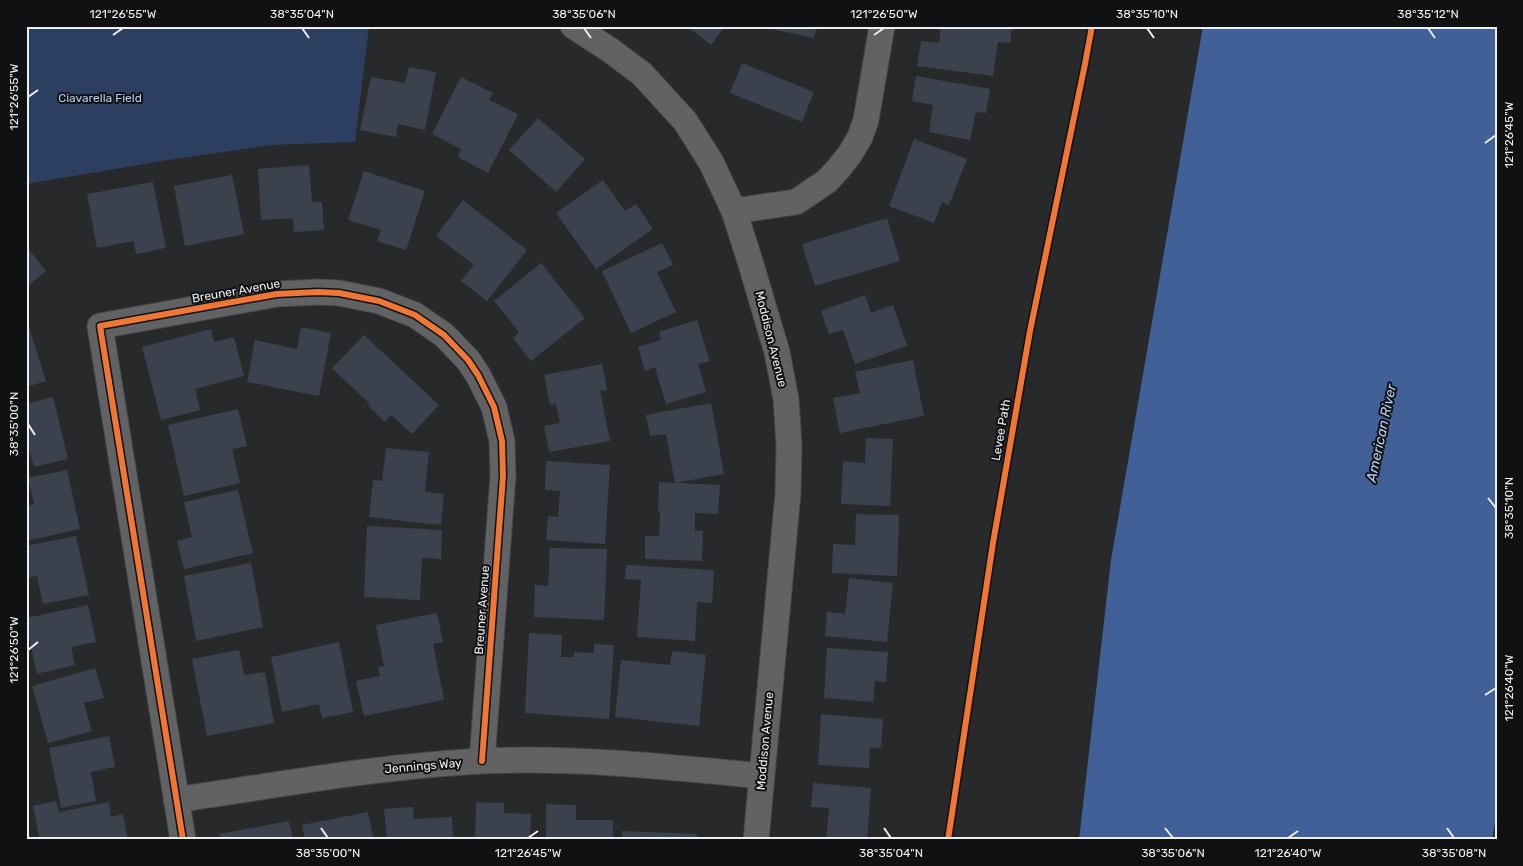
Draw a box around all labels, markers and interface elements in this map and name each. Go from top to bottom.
text: 121°26'55"W [90,7,157,21]
text: 38°35'04"N [270,7,334,21]
text: 38°35'06"N [552,7,616,21]
text: 121°26'50"W [850,7,918,21]
text: 38°35'10"N [1116,7,1178,21]
text: 38°35'12"N [1397,7,1459,21]
text: 121°26'55"W [7,63,21,130]
park label: Ciavarella Field [58,91,142,105]
text: 121°26'45"W [1502,101,1516,168]
street label: Breuner Avenue [191,276,281,306]
street label: Moddison Avenue [752,289,790,389]
water label: American River [1363,382,1400,485]
text: 38°35'00"N [7,392,21,456]
street label: Levee Path [989,398,1013,462]
text: 38°35'10"N [1502,477,1516,539]
street label: Breuner Avenue [472,565,492,655]
text: 121°26'50"W [7,616,21,684]
text: 121°26'40"W [1502,654,1516,722]
street label: Moddison Avenue [754,691,776,791]
street label: Jennings Way [384,756,463,776]
text: 38°35'00"N [296,846,360,860]
text: 121°26'45"W [495,846,562,860]
text: 38°35'04"N [859,846,923,860]
text: 38°35'06"N [1141,846,1205,860]
text: 121°26'40"W [1255,846,1322,860]
text: 38°35'08"N [1422,846,1486,860]

